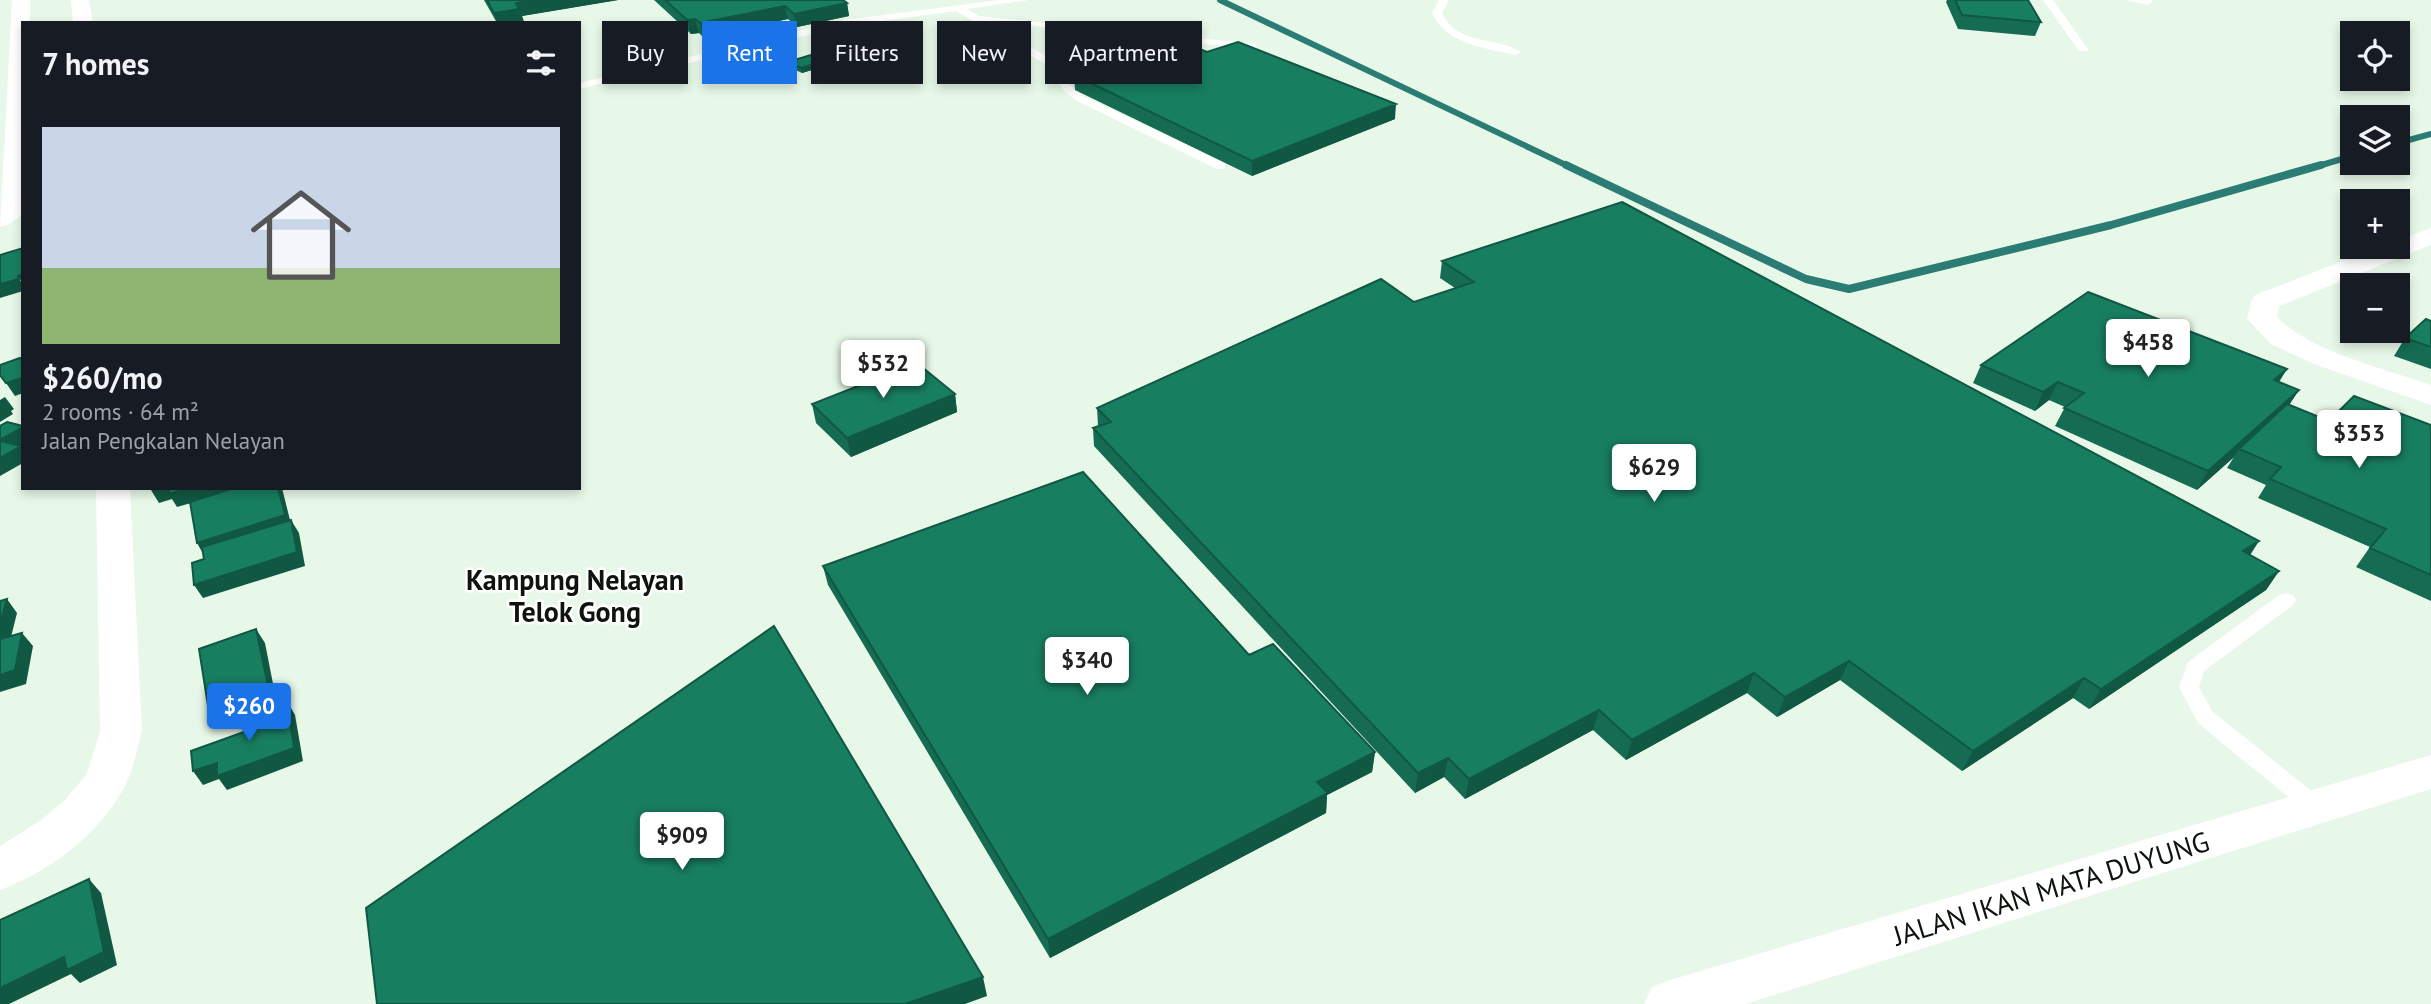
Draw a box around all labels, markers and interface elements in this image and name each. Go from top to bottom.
chip: Buy [602,21,688,84]
chip: Rent [702,21,797,84]
chip: Filters [811,21,923,84]
chip: New [937,21,1031,84]
chip: Apartment [1045,21,1202,84]
map controls [2340,21,2410,343]
button: locate [2340,21,2410,91]
text: 7 homes [42,44,150,83]
icon: filters [522,44,560,82]
button: layers [2340,105,2410,175]
icon: home [238,172,364,298]
button: + [2340,189,2410,259]
button: − [2340,273,2410,343]
pin: $458 [2107,320,2189,379]
text: $458 [2122,327,2174,356]
pin: $532 [842,340,924,400]
text: $532 [857,348,909,377]
text: $260/mo [42,358,163,397]
text: 2 rooms · 64 m² [42,397,199,426]
pin: $353 [2318,410,2400,470]
text: $353 [2333,418,2385,447]
text: Jalan Pengkalan Nelayan [42,426,285,455]
pin: $629 [1613,444,1695,504]
text: $629 [1628,452,1680,481]
district label: Kampung Nelayan Telok Gong [466,561,684,630]
pin: $340 [1046,638,1128,697]
text: $340 [1061,645,1113,674]
pin: $260 [208,684,290,743]
text: $260 [223,691,275,720]
pin: $909 [641,812,723,872]
text: $909 [656,820,708,849]
street label: JALAN IKAN MATA DUYUNG [1888,822,2213,954]

